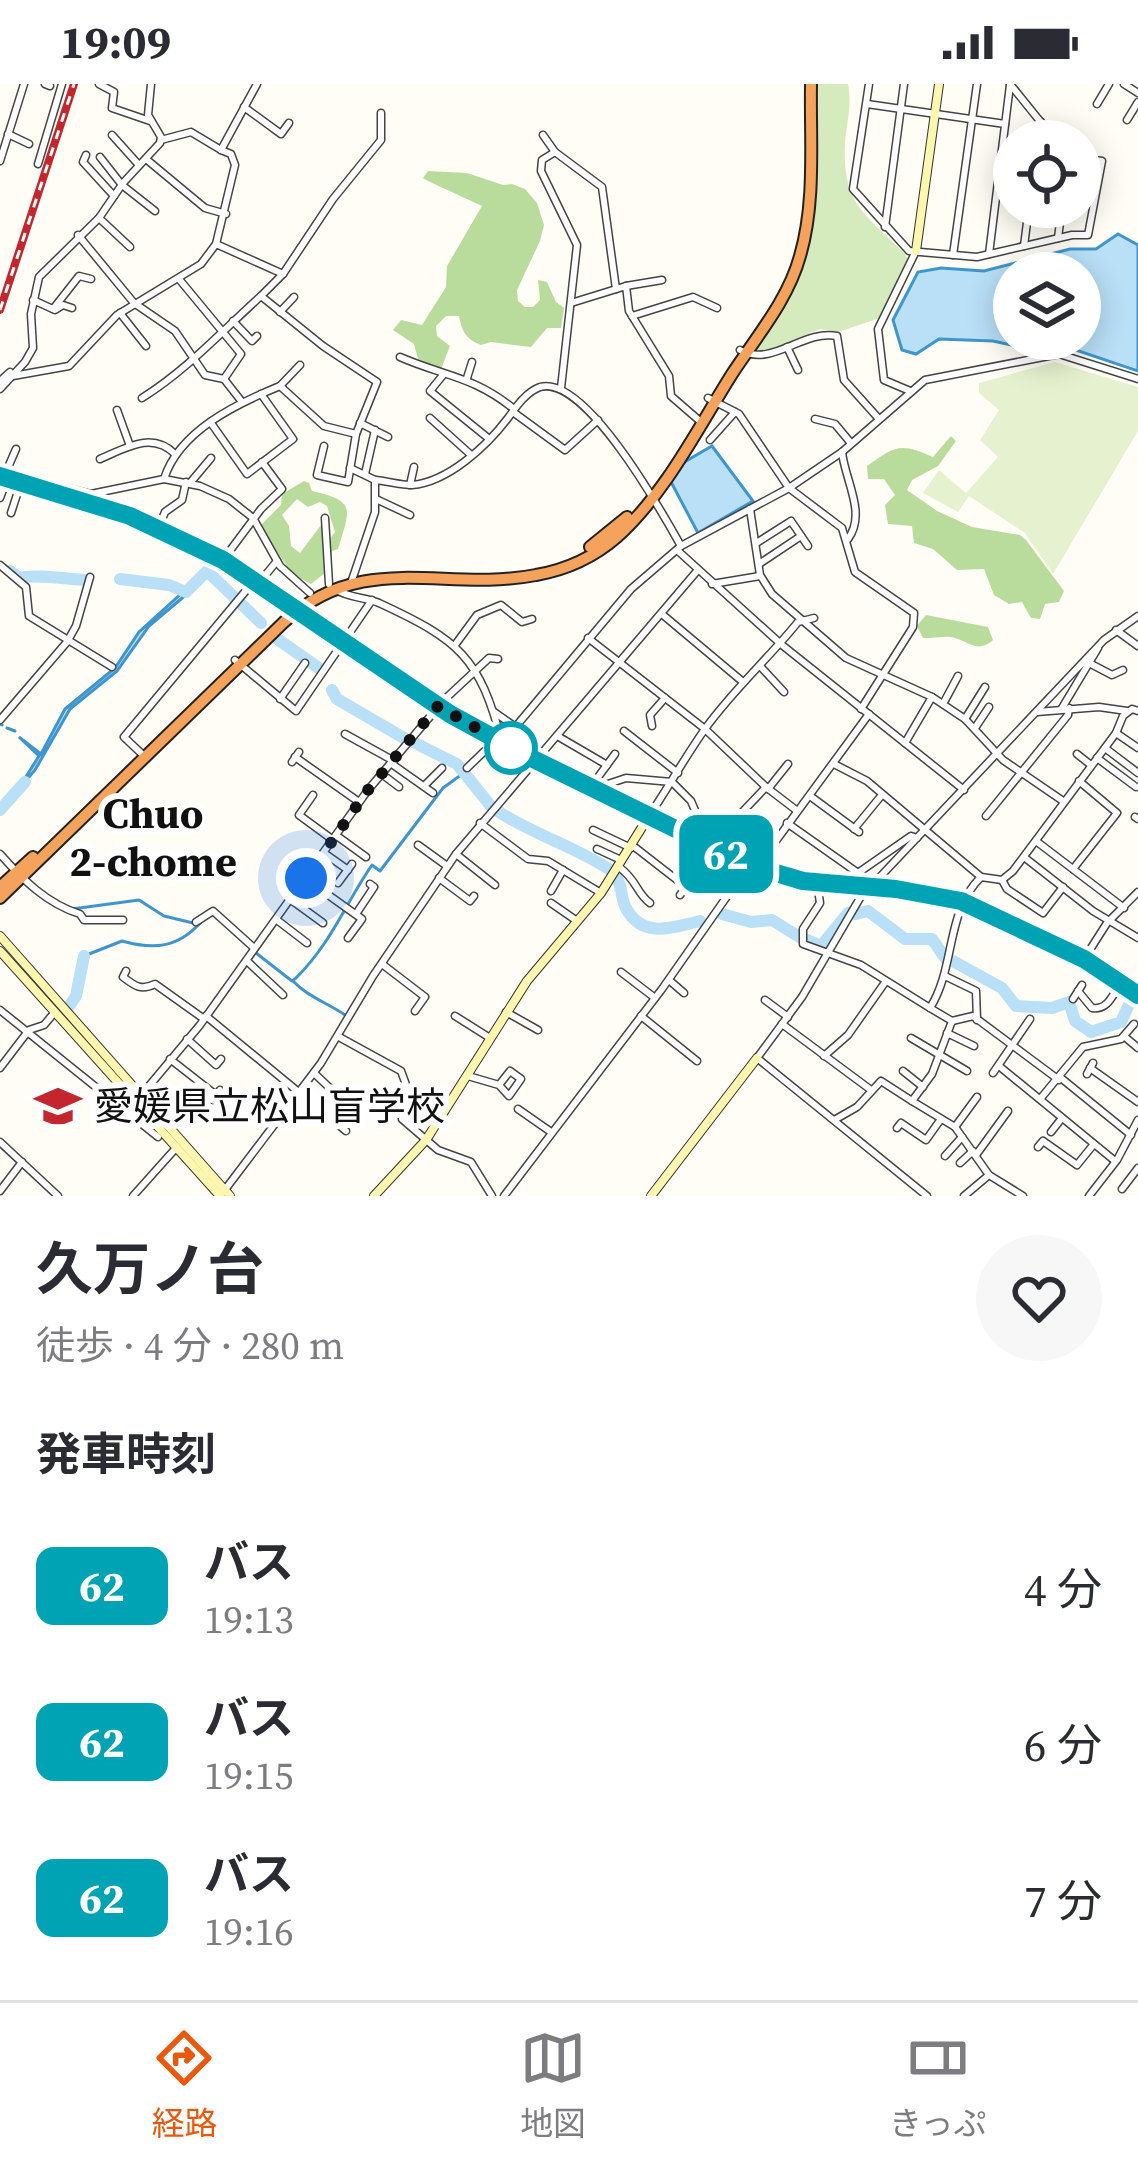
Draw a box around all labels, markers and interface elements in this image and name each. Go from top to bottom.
text: 19:09 [60,11,171,73]
map controls [993,120,1101,360]
button: locate [993,120,1101,228]
button: layers [993,252,1101,360]
unlabelled marker [486,723,536,773]
district label: Chuo 2-chome [69,784,237,890]
line badge: 62 [672,815,780,893]
text: 62 [703,825,749,883]
your location [276,848,336,908]
place label: 愛媛県立松山盲学校 [94,1080,445,1133]
school or university icon: 愛媛県立松山盲学校 [33,1081,83,1131]
text: 久万ノ台 [36,1230,264,1308]
button: heart [976,1235,1102,1361]
text: 徒歩 · 4 分 · 280 m [36,1319,344,1372]
text: 発車時刻 [36,1423,216,1485]
text: バス [204,1531,294,1593]
text: 62 [79,1557,125,1615]
text: 4 分 [1024,1558,1102,1620]
text: 19:13 [204,1593,294,1646]
text: バス [204,1687,294,1749]
text: 62 [79,1713,125,1771]
text: 6 分 [1024,1714,1102,1776]
text: 19:15 [204,1749,294,1802]
text: バス [204,1843,294,1905]
text: 62 [79,1869,125,1927]
text: 7 分 [1024,1870,1102,1932]
text: 19:16 [204,1905,294,1958]
tab: 経路 [151,2025,217,2146]
tab: 地図 [520,2025,586,2146]
tab: きっぷ [889,2025,987,2146]

